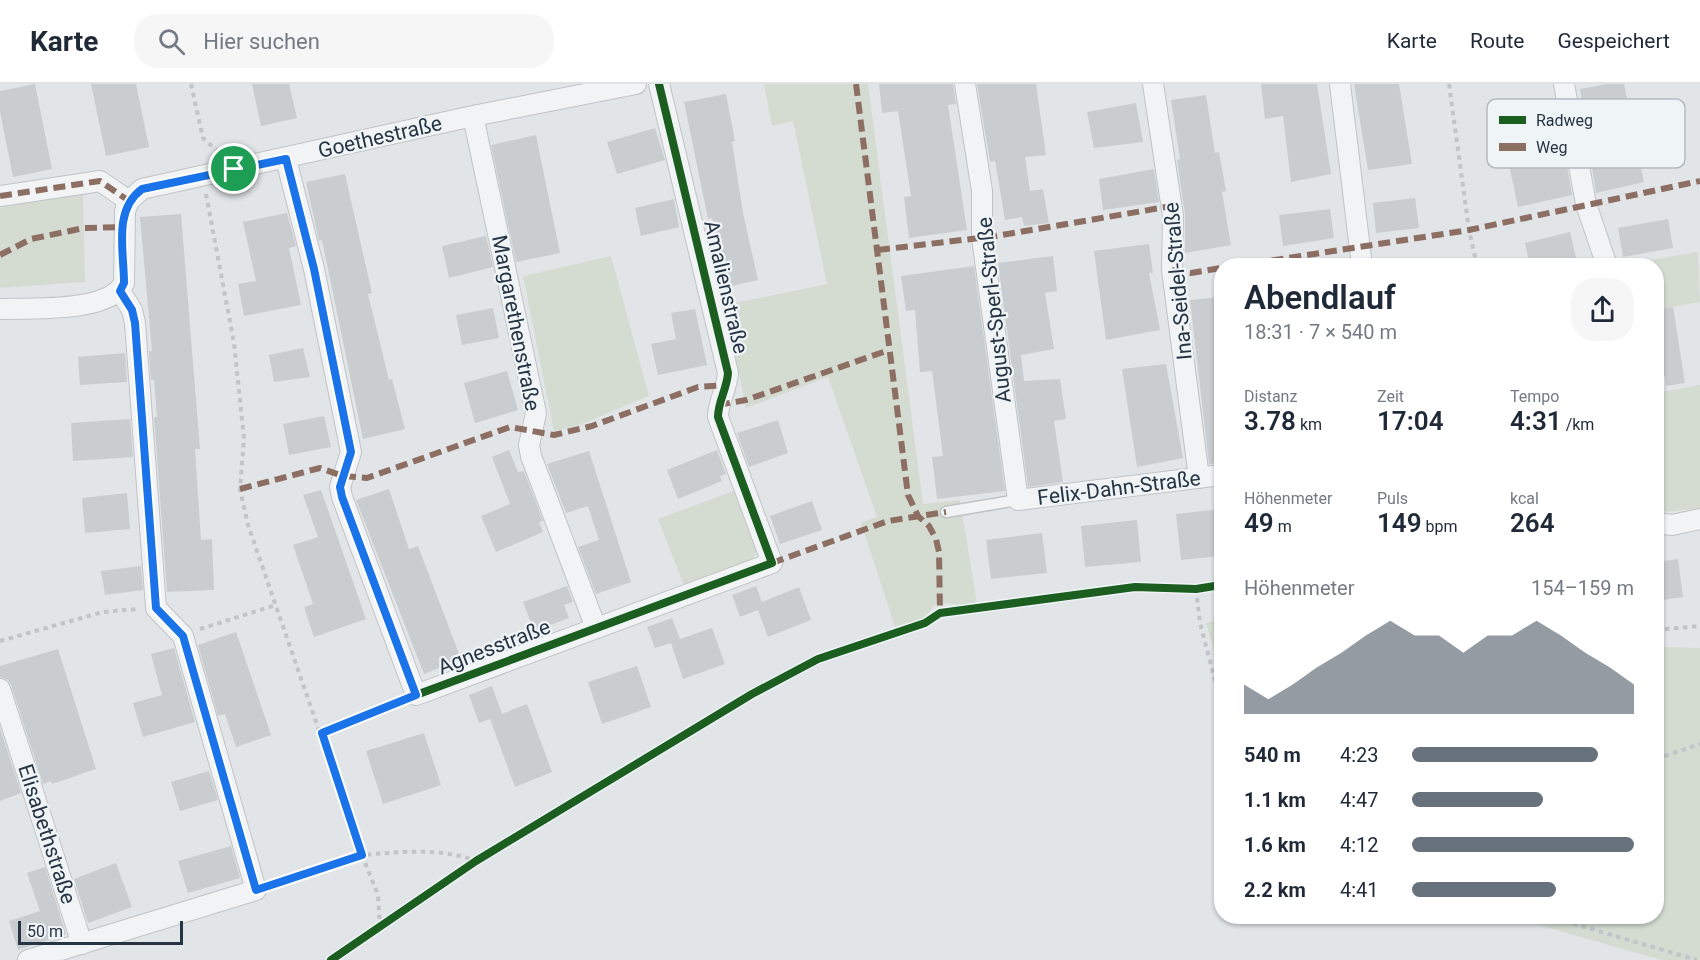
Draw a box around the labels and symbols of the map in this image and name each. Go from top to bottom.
legend [1487,99,1685,168]
street label: Goethestraße [316,111,444,163]
text: Radweg [1536,111,1593,130]
text: Weg [1536,138,1567,157]
pin [208,143,259,194]
street label: Ina-Seidel-Straße [1159,201,1197,361]
street label: August-Sperl-Straße [972,216,1016,404]
street label: Amalienstraße [699,218,753,356]
street label: Margarethenstraße [487,233,545,413]
street label: Felix-Dahn-Straße [1036,466,1202,510]
street label: Agnesstraße [434,615,554,679]
street label: Elisabethstraße [13,761,81,907]
scale bar [18,918,183,946]

